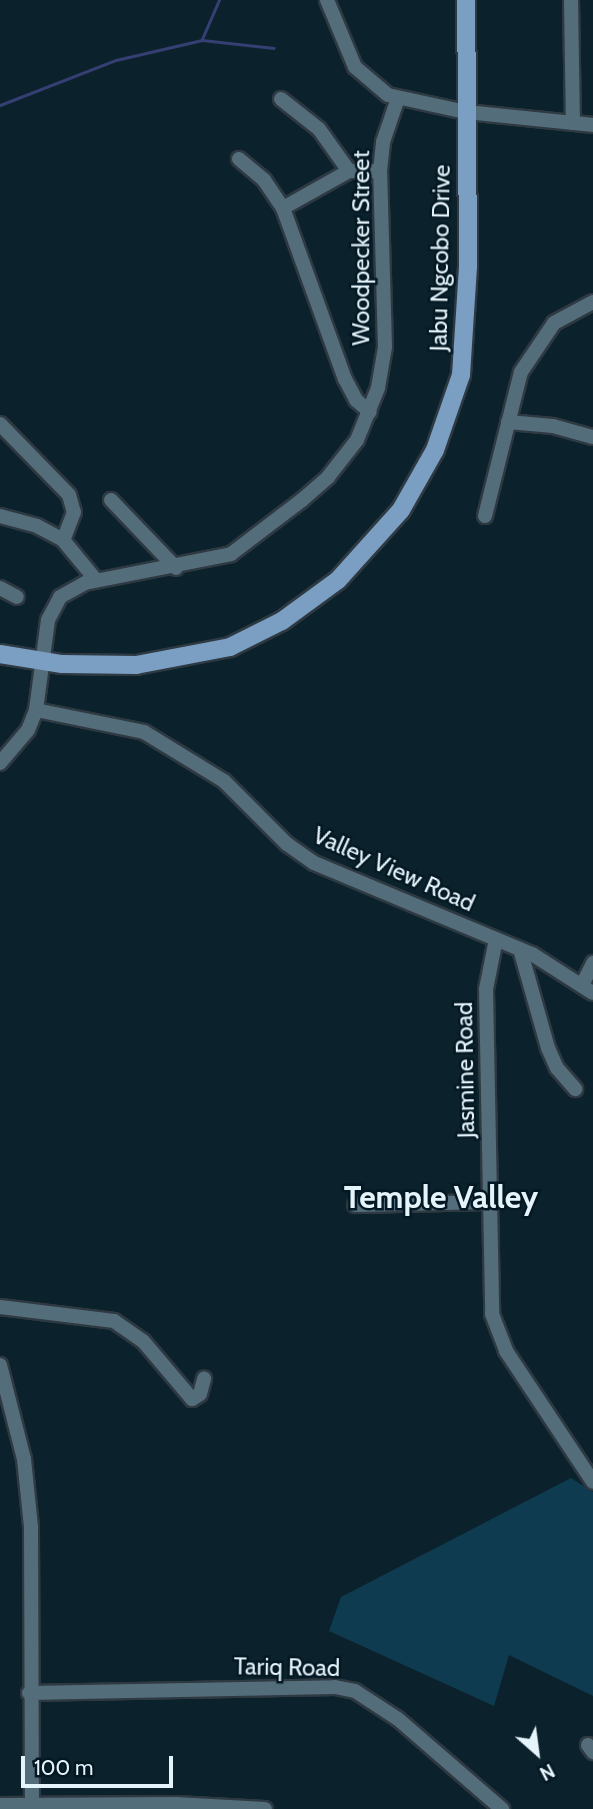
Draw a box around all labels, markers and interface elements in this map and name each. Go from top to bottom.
street label: Woodpecker Street [347,150,375,346]
street label: Jabu Ngcobo Drive [424,164,456,352]
street label: Valley View Road [309,820,479,918]
street label: Jasmine Road [449,1001,481,1139]
district label: Temple Valley [344,1178,538,1216]
street label: Tariq Road [234,1652,340,1682]
north arrow [502,1718,572,1788]
scale bar [24,1742,177,1786]
text: 100 m [34,1755,93,1780]
text: N [536,1759,558,1785]

